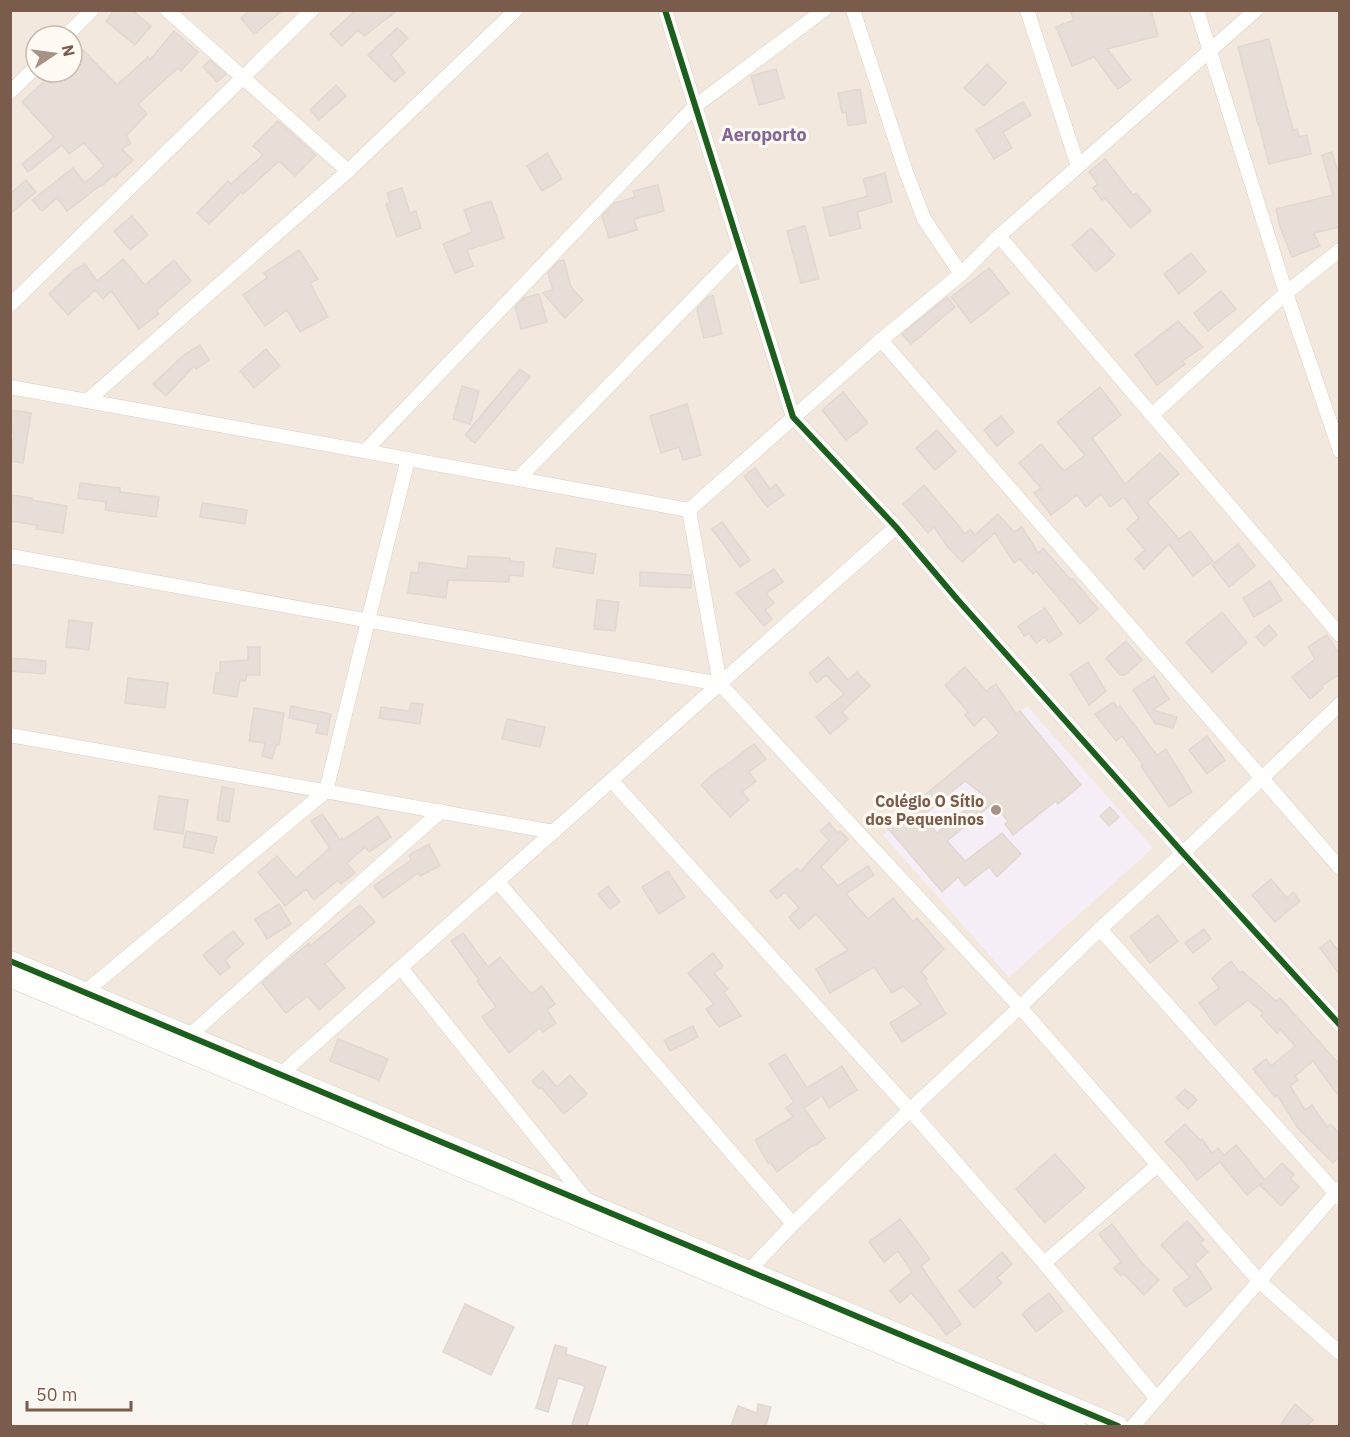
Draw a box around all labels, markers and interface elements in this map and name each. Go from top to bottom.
north arrow [24,24,84,84]
text: N [58,43,80,59]
district label: Aeroporto [721,123,807,146]
place label: Colégio O Sítio dos Pequeninos [865,791,984,829]
marker: Colégio O Sítio dos Pequeninos [989,803,1003,817]
scale bar [27,1374,130,1412]
text: 50 m [36,1383,78,1406]

